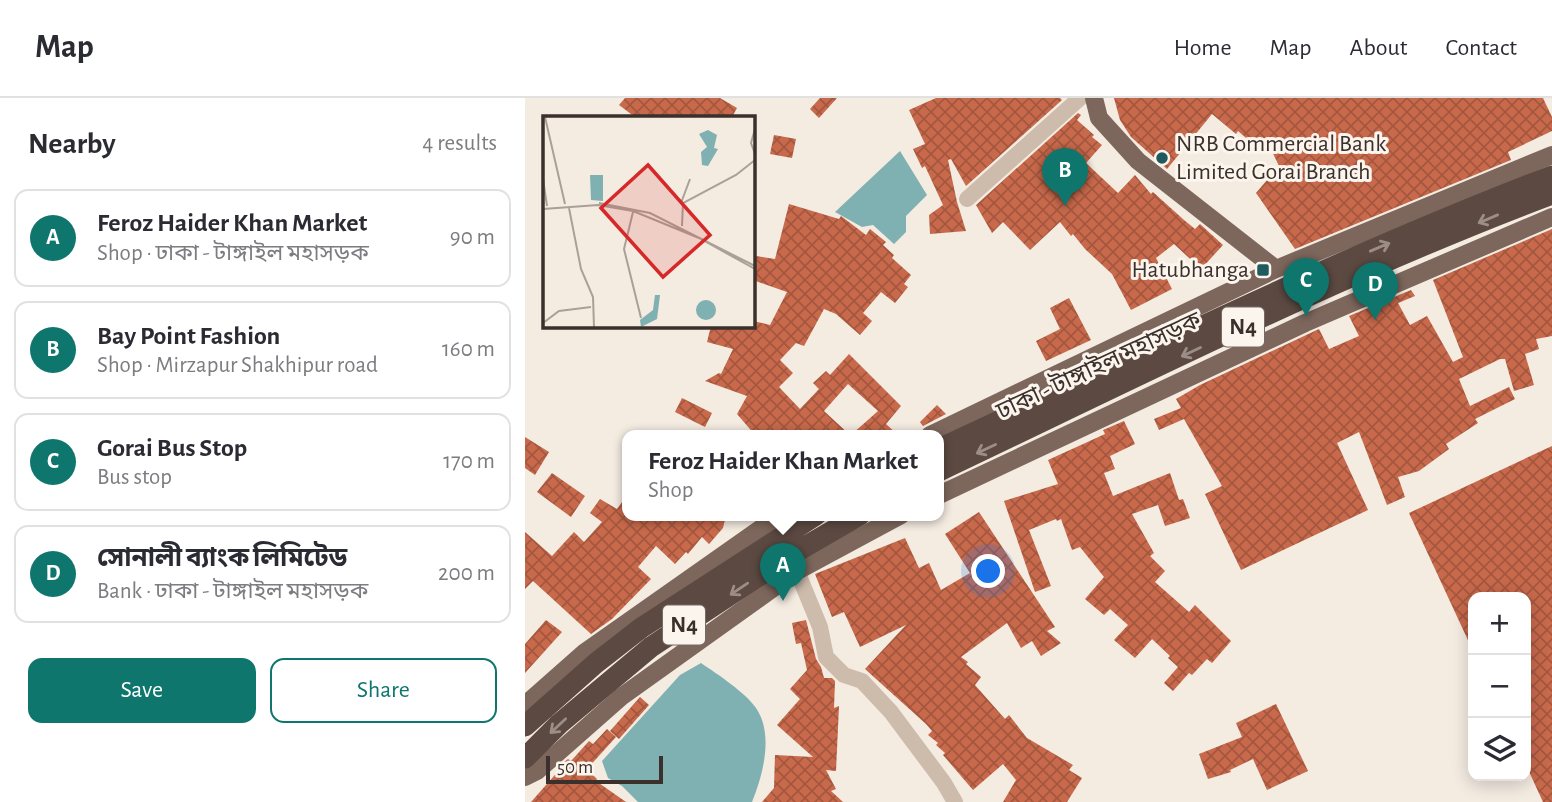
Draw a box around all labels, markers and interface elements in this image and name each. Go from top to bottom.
text: Map [35,31,94,64]
text: Home [1174,36,1232,60]
text: Map [1270,36,1312,60]
text: About [1350,36,1407,60]
text: Contact [1445,36,1517,60]
inset map [543,116,754,327]
text: Nearby [28,129,116,159]
text: 4 results [422,132,497,155]
place label: NRB Commercial Bank Limited Gorai Branch [1176,132,1386,184]
pin: B [1042,148,1088,206]
marker: NRB Commercial Bank Limited Gorai Branch [1154,150,1170,166]
text: Feroz Haider Khan Market [97,210,367,236]
one-way arrow [1478,213,1500,226]
text: A [46,226,60,249]
text: 90 m [450,226,495,249]
one-way arrow [1368,240,1390,253]
text: Shop · ঢাকা - টাঙ্গাইল মহাসড়ক [97,242,369,265]
place label: Hatubhanga [1132,258,1249,282]
pin: C [1283,258,1329,316]
marker: Hatubhanga [1255,262,1271,278]
pin: D [1352,262,1398,320]
street label: ঢাকা - টাঙ্গাইল মহাসড়ক [991,305,1206,424]
road number: N4 [1222,308,1264,346]
text: Bay Point Fashion [97,323,280,349]
text: B [46,338,60,361]
text: 160 m [442,338,495,361]
one-way arrow [1181,345,1202,359]
text: Shop · Mirzapur Shakhipur road [97,354,378,377]
popup [622,430,944,521]
text: Gorai Bus Stop [97,435,247,461]
one-way arrow [976,443,997,456]
text: Feroz Haider Khan Market [648,448,918,474]
text: C [47,450,59,473]
text: 170 m [443,450,495,473]
text: Bus stop [97,466,172,489]
text: Shop [648,479,693,502]
pin: A [760,543,806,601]
text: সোনালী ব্যাংক লিমিটেড [97,545,347,571]
your location [971,554,1005,588]
text: D [45,562,61,585]
text: 200 m [438,562,495,585]
text: Bank · ঢাকা - টাঙ্গাইল মহাসড়ক [97,580,368,603]
one-way arrow [730,582,749,596]
map controls [1468,592,1531,781]
button: + [1468,592,1531,655]
road number: N4 [663,606,705,645]
button: − [1468,655,1531,718]
button: Save [28,658,256,723]
button: Share [270,658,497,723]
one-way arrow [549,718,567,734]
button: layers [1468,718,1531,781]
scale bar [546,753,663,785]
text: 50 m [557,758,593,777]

